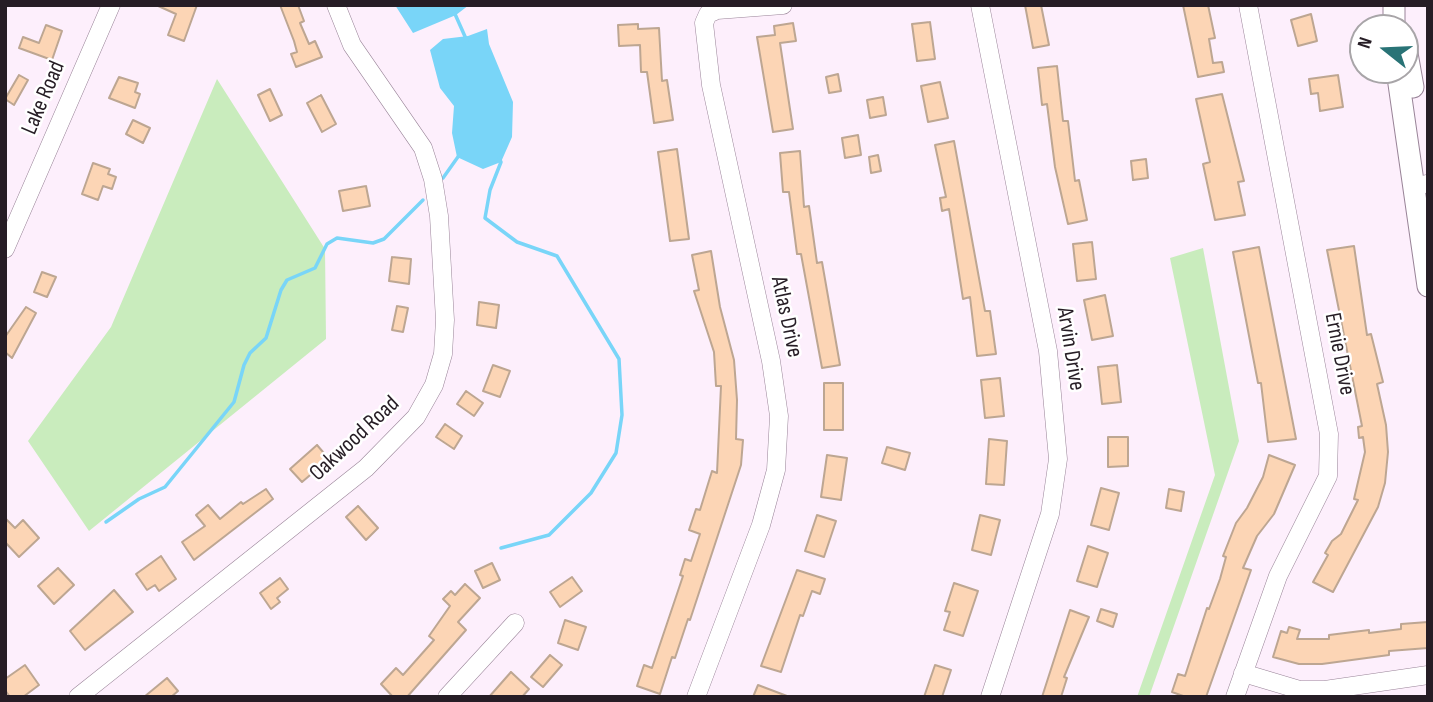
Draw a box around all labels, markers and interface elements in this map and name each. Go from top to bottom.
north arrow [1349,14,1419,84]
text: N [1353,35,1378,51]
street label: Lake Road [16,57,72,139]
street label: Atlas Drive [764,274,808,360]
street label: Arvin Drive [1050,305,1090,393]
street label: Ernie Drive [1318,311,1360,397]
street label: Oakwood Road [305,391,405,487]

